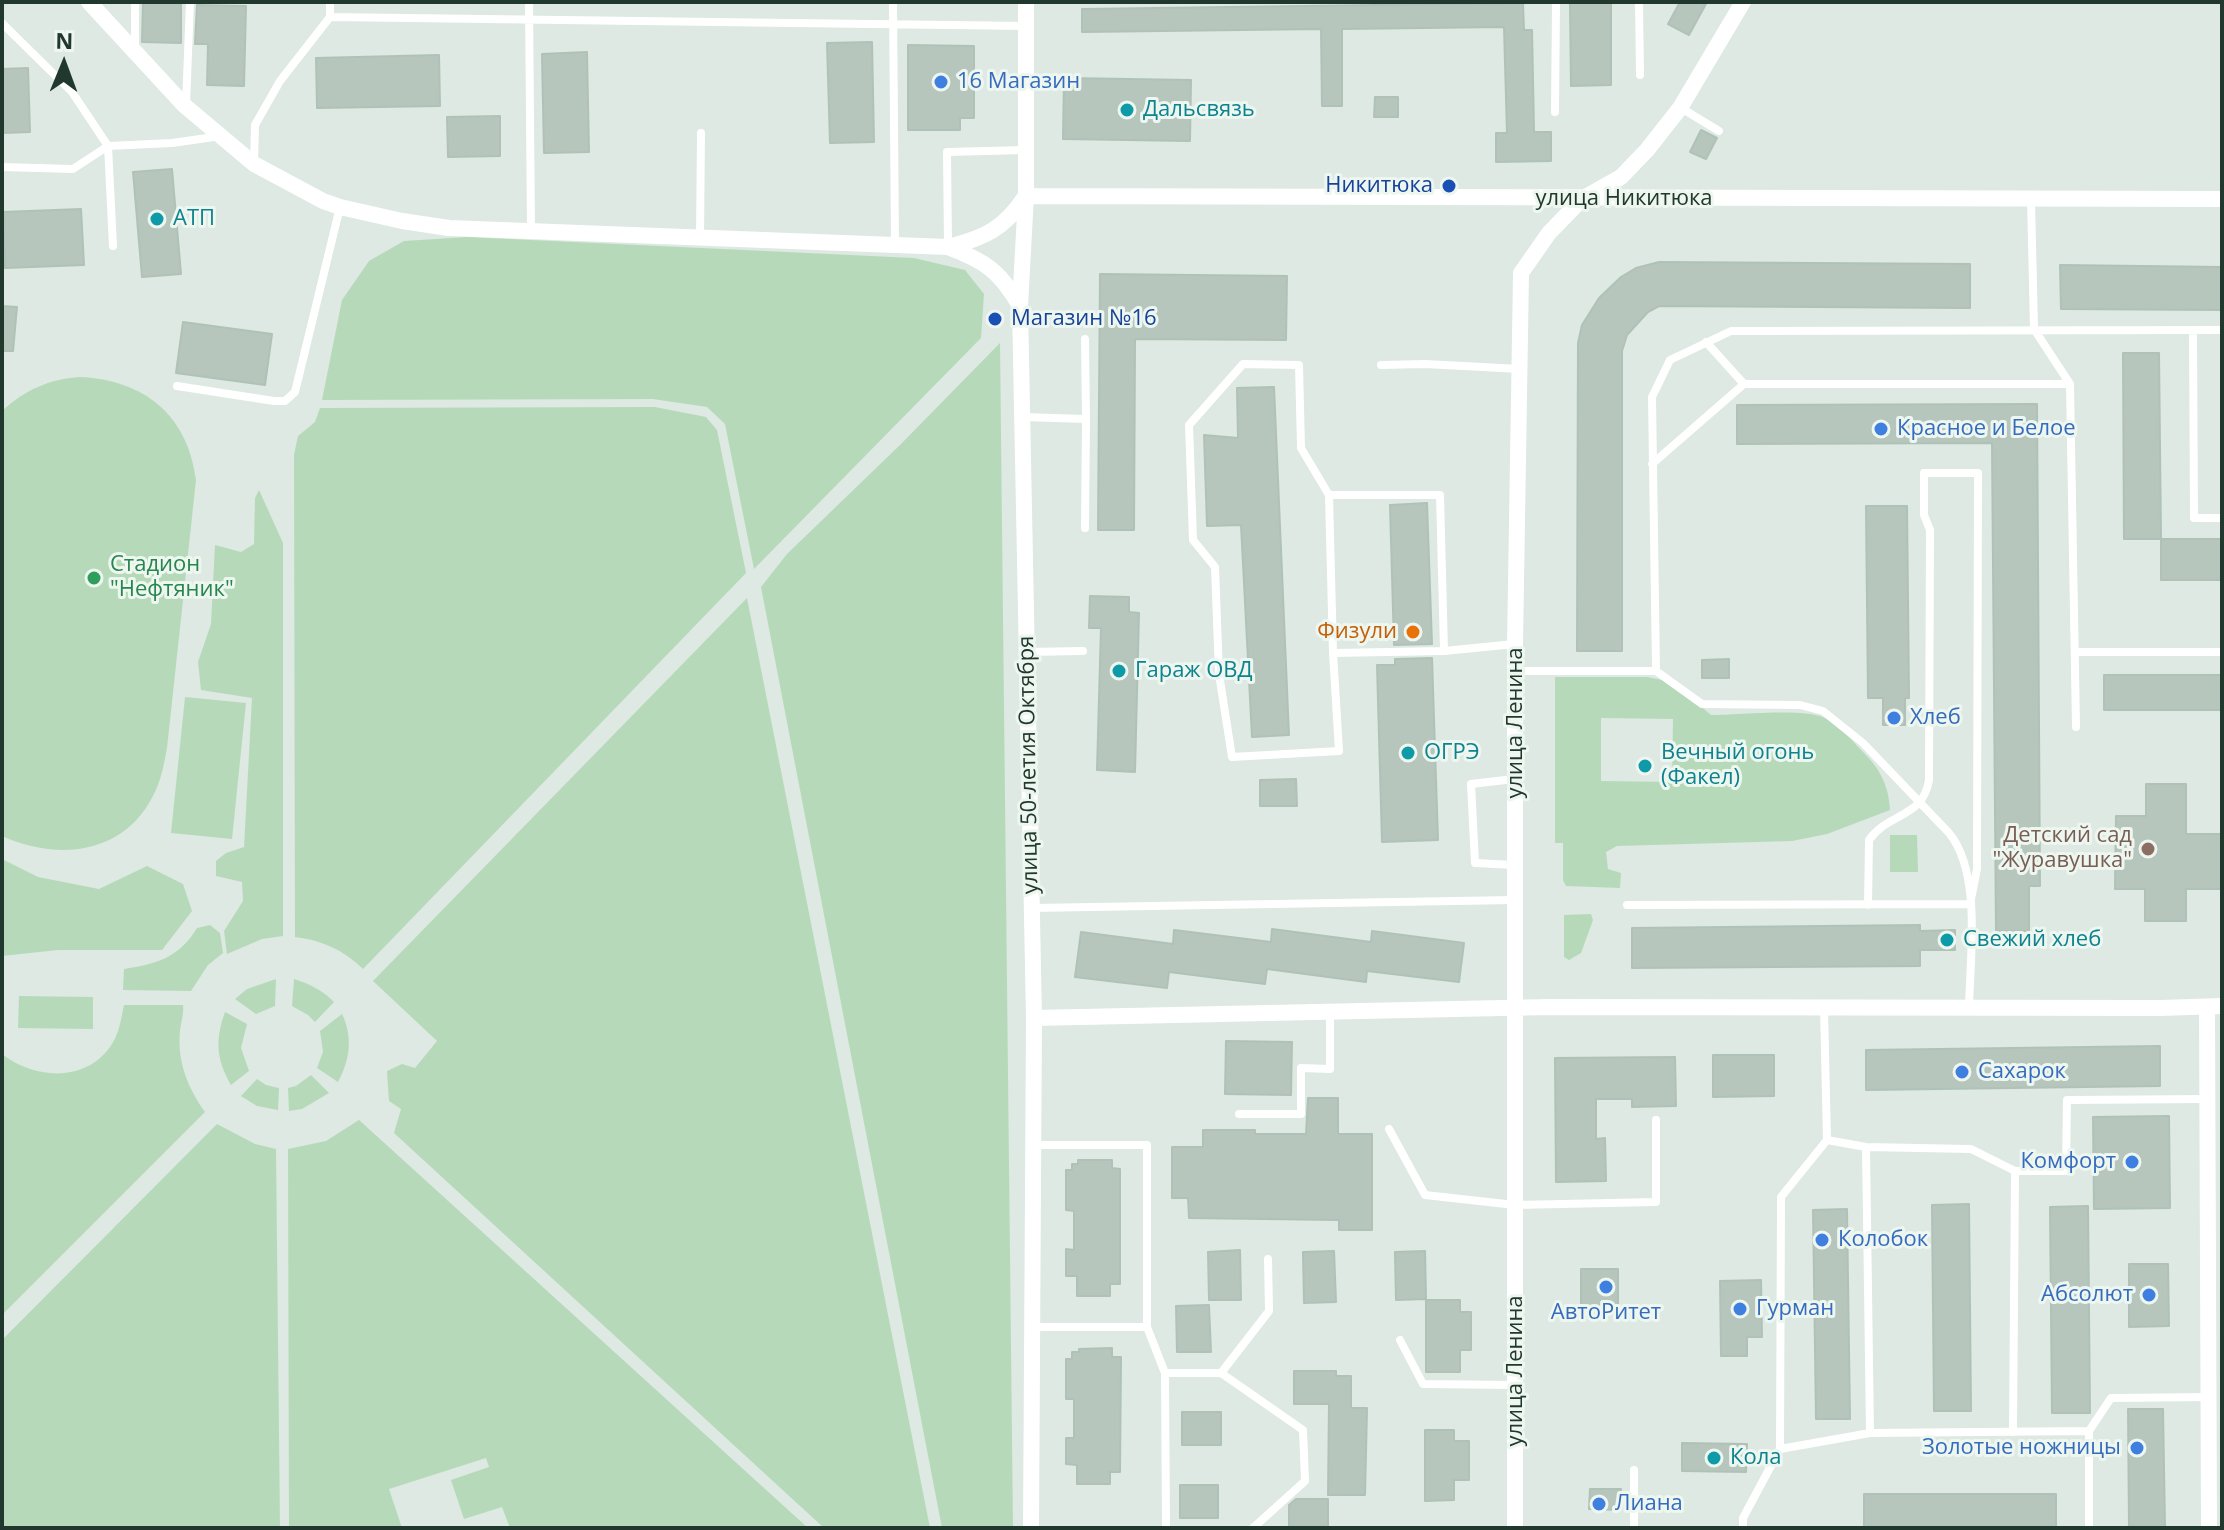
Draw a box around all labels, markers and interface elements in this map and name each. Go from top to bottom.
north arrow [24,24,104,104]
text: N [55,25,74,55]
place label: 16 Магазин [957,69,1080,95]
marker: 16 Магазин [932,73,950,91]
place label: Дальсвязь [1143,97,1255,123]
marker: Дальсвязь [1118,101,1136,119]
place label: Никитюка [1325,173,1433,199]
marker: Никитюка [1440,177,1458,195]
street label: улица Никитюка [1535,186,1713,212]
place label: АТП [173,206,215,232]
marker: АТП [148,210,166,228]
place label: Магазин №16 [1011,306,1157,332]
marker: Магазин №16 [986,310,1004,328]
place label: Красное и Белое [1897,416,2076,442]
marker: Красное и Белое [1872,420,1890,438]
place label: Стадион "Нефтяник" [110,552,234,604]
marker: Стадион "Нефтяник" [85,569,103,587]
place label: Физули [1317,619,1397,645]
marker: Физули [1404,623,1422,641]
street label: улица 50-летия Октября [1014,636,1044,894]
street label: улица Ленина [1503,647,1529,799]
place label: Гараж ОВД [1135,658,1253,684]
marker: Гараж ОВД [1110,662,1128,680]
place label: Хлеб [1910,705,1961,731]
marker: Хлеб [1885,709,1903,727]
place label: ОГРЭ [1424,740,1480,766]
place label: Вечный огонь (Факел) [1661,740,1814,792]
marker: ОГРЭ [1399,744,1417,762]
marker: Вечный огонь (Факел) [1636,757,1654,775]
place label: Детский сад "Журавушка" [1992,823,2132,874]
marker: Детский сад "Журавушка" [2139,840,2157,858]
place label: Свежий хлеб [1963,927,2101,953]
marker: Свежий хлеб [1938,931,1956,949]
place label: Сахарок [1978,1059,2066,1085]
marker: Сахарок [1953,1063,1971,1081]
place label: Комфорт [2020,1149,2116,1175]
marker: Комфорт [2123,1153,2141,1171]
place label: Колобок [1838,1227,1928,1253]
marker: Колобок [1813,1231,1831,1249]
marker: АвтоРитет [1597,1278,1615,1296]
place label: Абсолют [2041,1282,2133,1308]
marker: Абсолют [2140,1286,2158,1304]
street label: улица Ленина [1503,1295,1529,1447]
place label: Гурман [1756,1296,1834,1322]
place label: АвтоРитет [1551,1300,1661,1326]
marker: Гурман [1731,1300,1749,1318]
place label: Золотые ножницы [1922,1435,2121,1461]
marker: Золотые ножницы [2128,1439,2146,1457]
place label: Кола [1730,1445,1781,1471]
marker: Кола [1705,1449,1723,1467]
place label: Лиана [1615,1491,1683,1517]
marker: Лиана [1590,1495,1608,1513]

